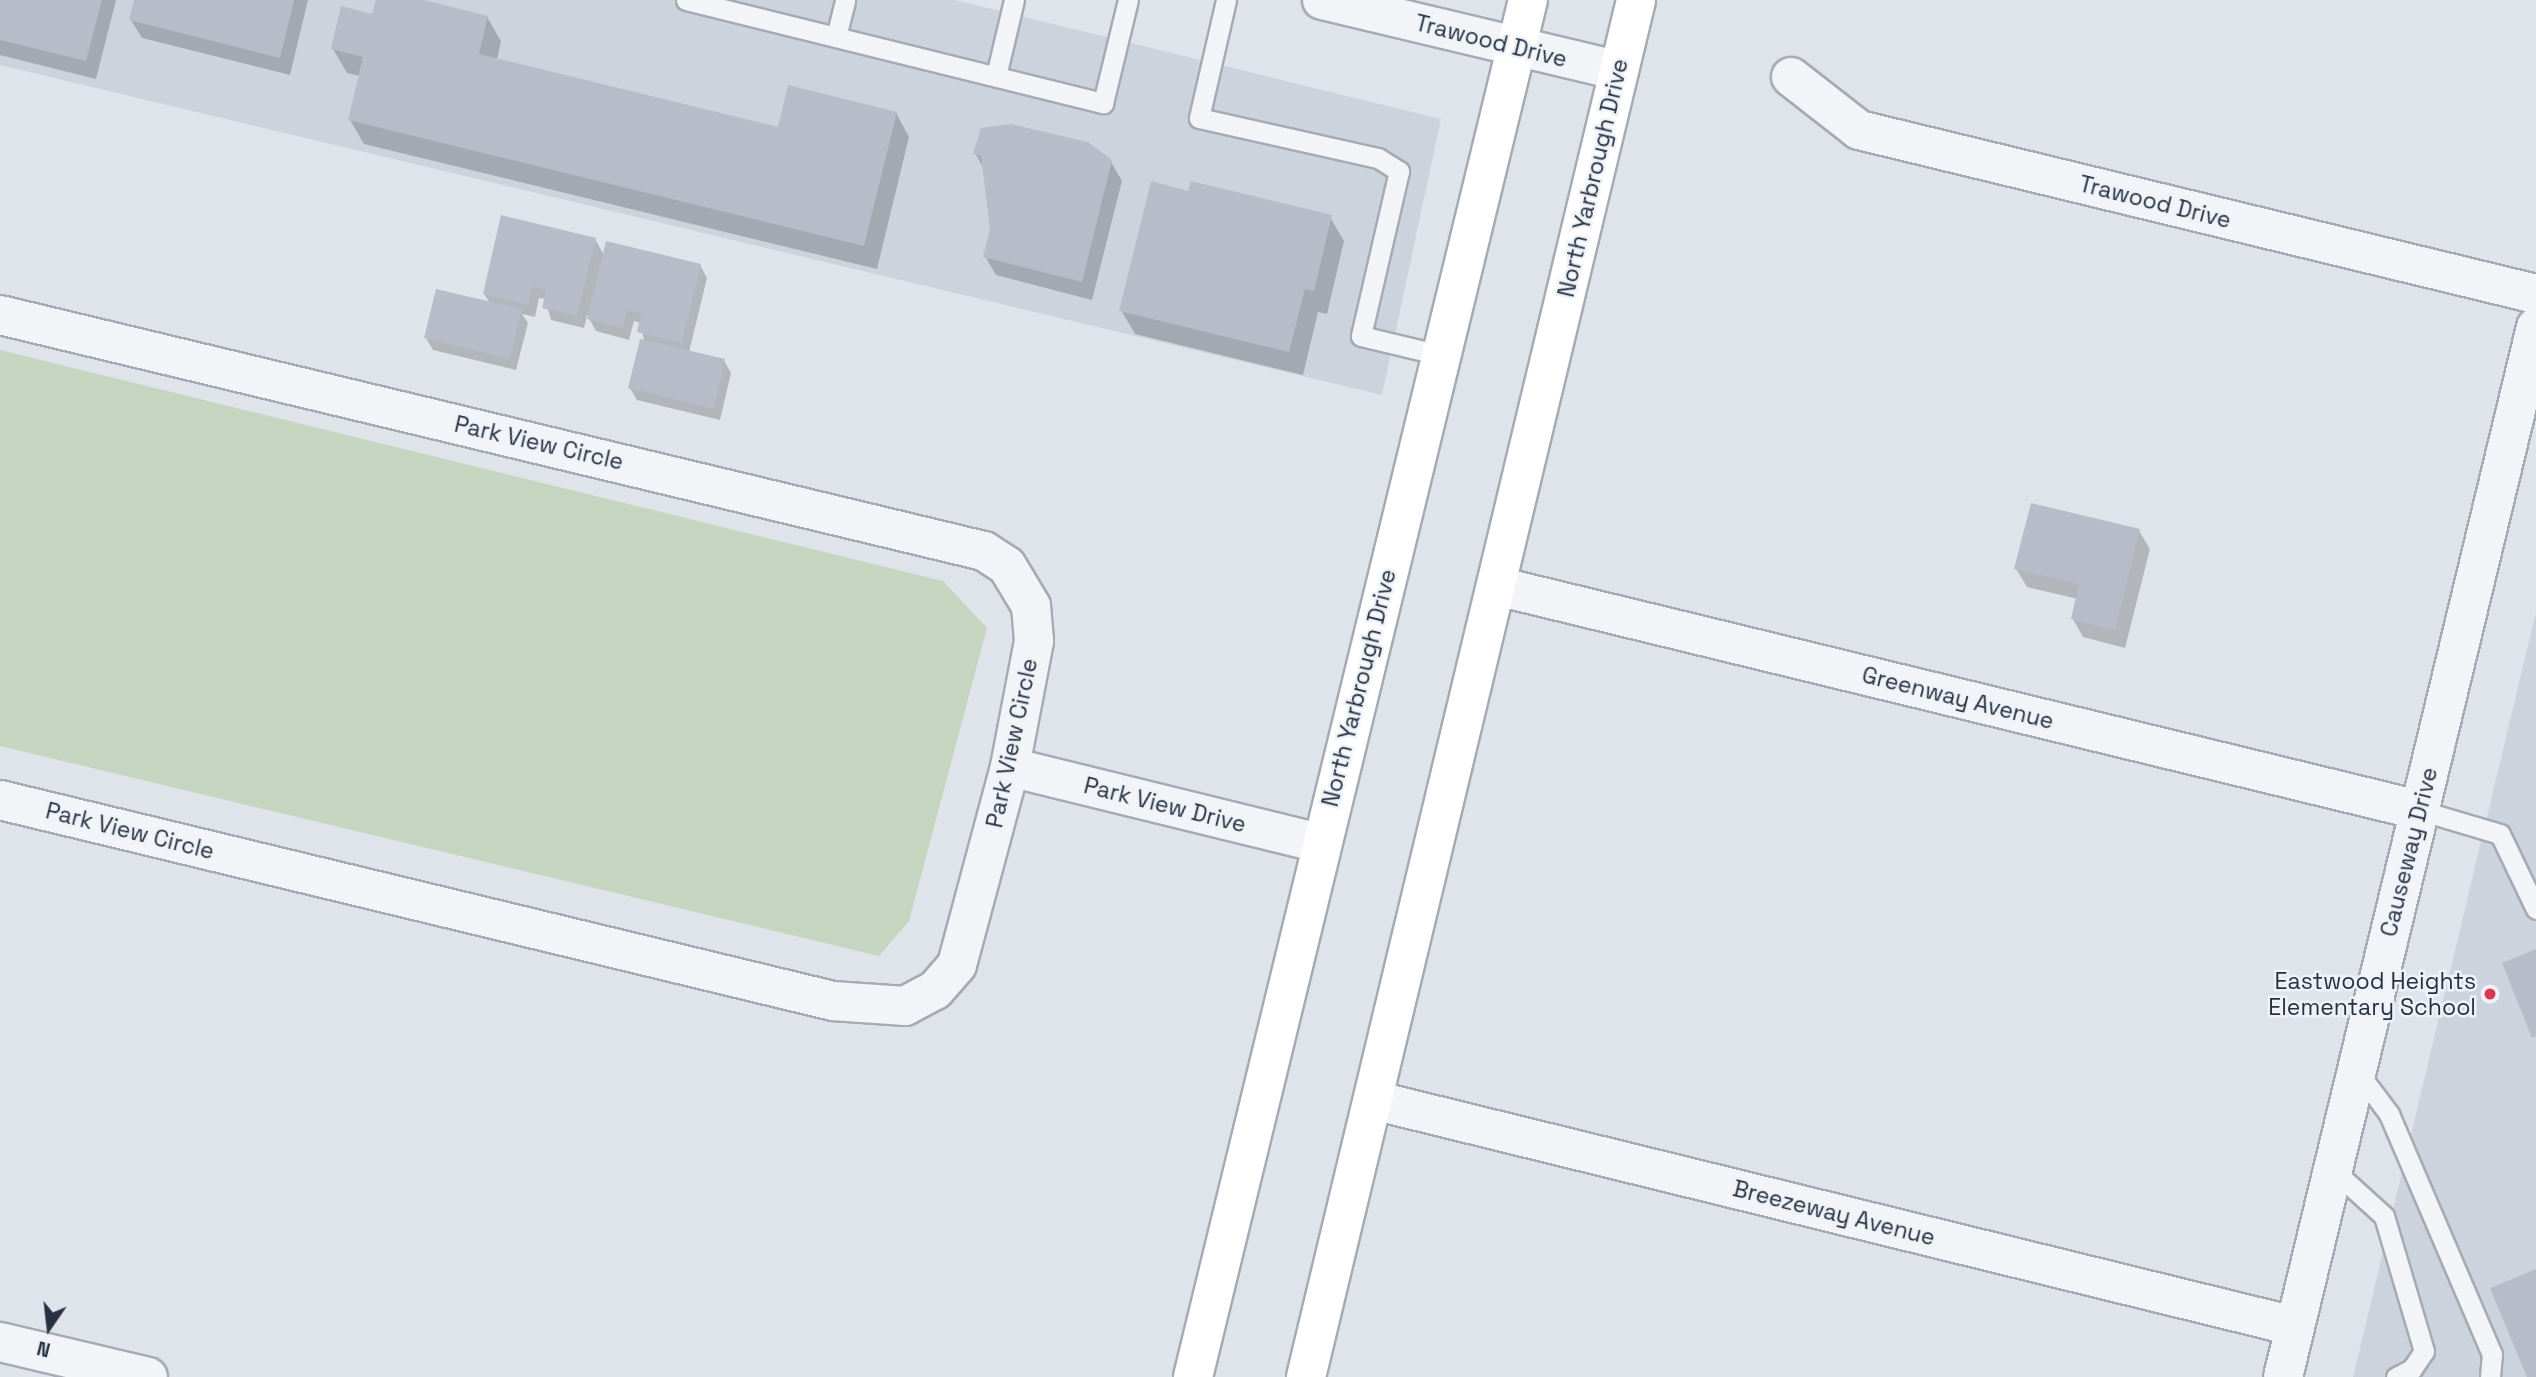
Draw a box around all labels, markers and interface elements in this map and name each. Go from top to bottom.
street label: Trawood Drive [1412,9,1570,73]
street label: North Yarbrough Drive [1552,56,1634,300]
street label: Trawood Drive [2076,170,2234,234]
street label: Park View Circle [452,410,626,476]
street label: North Yarbrough Drive [1316,566,1402,810]
street label: Park View Circle [981,656,1043,830]
street label: Greenway Avenue [1859,661,2057,735]
street label: Causeway Drive [2375,764,2443,940]
street label: Park View Drive [1081,771,1249,839]
street label: Park View Circle [43,797,217,865]
place label: Eastwood Heights Elementary School [2268,967,2476,1021]
marker: Eastwood Heights Elementary School [2482,986,2498,1002]
street label: Breezeway Avenue [1730,1174,1938,1252]
north arrow [14,1293,84,1363]
text: N [35,1335,53,1363]

